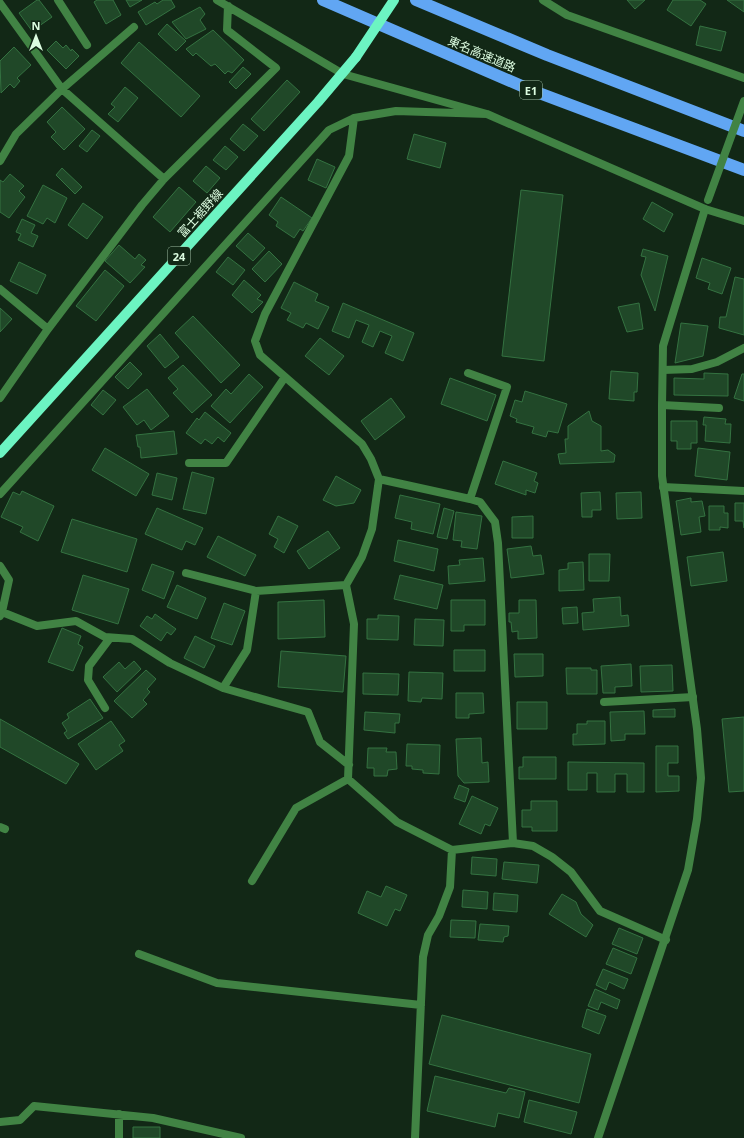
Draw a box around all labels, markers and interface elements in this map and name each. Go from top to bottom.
north arrow [16,16,56,56]
text: N [32,18,40,33]
street label: 東名高速道路 [446,32,518,76]
road number: E1 [520,81,542,99]
street label: 富士裾野線 [174,185,226,241]
road number: 24 [168,247,190,265]

